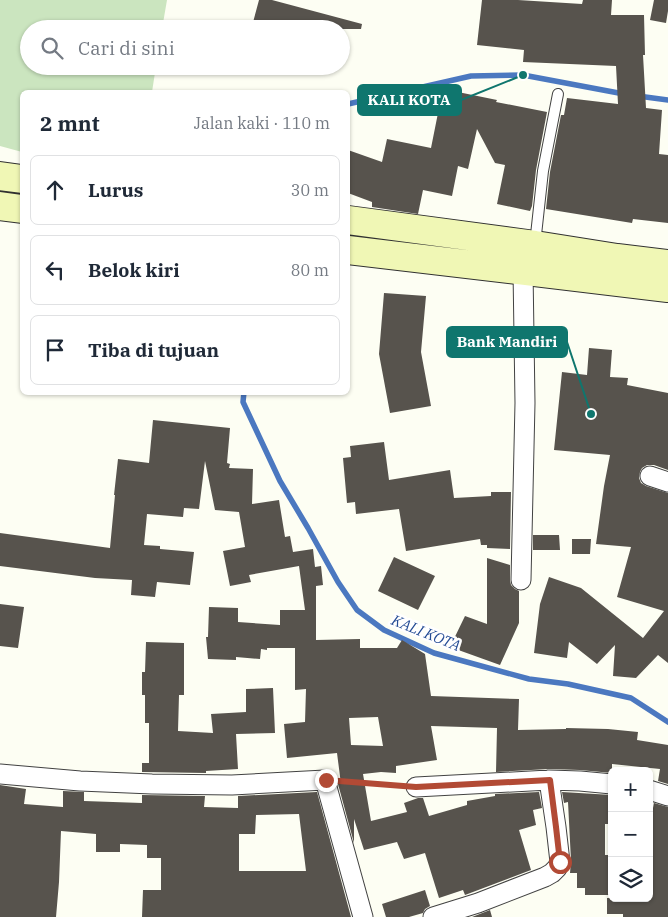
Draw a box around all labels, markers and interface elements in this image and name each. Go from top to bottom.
search box [20,20,350,75]
icon: search [38,34,66,62]
text: Cari di sini [78,36,175,60]
callout: KALI KOTA [358,85,461,115]
text: KALI KOTA [368,90,451,109]
text: 2 mnt [40,109,100,137]
text: Jalan kaki · 110 m [194,113,330,133]
icon: ahead [41,176,69,204]
text: Lurus [88,178,143,202]
text: 30 m [291,180,329,200]
icon: left [41,256,69,284]
text: Belok kiri [88,258,180,282]
text: 80 m [291,260,329,280]
callout: Bank Mandiri [447,327,567,357]
text: Bank Mandiri [457,332,557,351]
icon: arrive [41,336,69,364]
text: Tiba di tujuan [88,338,219,362]
water label: KALI KOTA [388,610,463,655]
map controls [608,767,653,902]
button: + [608,767,653,812]
route end [315,769,338,792]
button: − [608,812,653,857]
route start [549,851,572,874]
button: layers [608,857,653,902]

